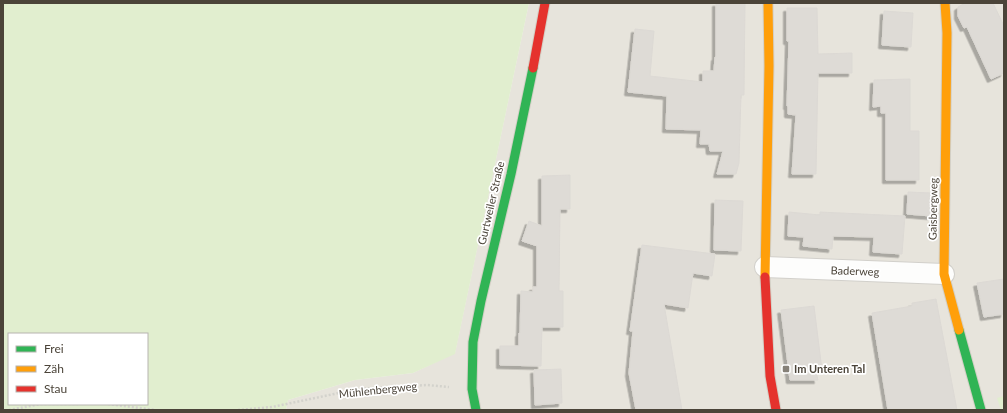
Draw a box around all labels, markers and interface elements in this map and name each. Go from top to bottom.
street label: Gurtweiler Straße [475,160,506,246]
street label: Gaisbergweg [925,177,940,240]
street label: Baderweg [831,263,880,278]
legend [8,333,148,405]
text: Frei [44,341,64,356]
text: Zäh [44,361,64,376]
place label: Im Unteren Tal [794,362,865,375]
marker: Im Unteren Tal [781,364,791,374]
street label: Mühlenbergweg [338,379,418,400]
text: Stau [44,381,67,396]

